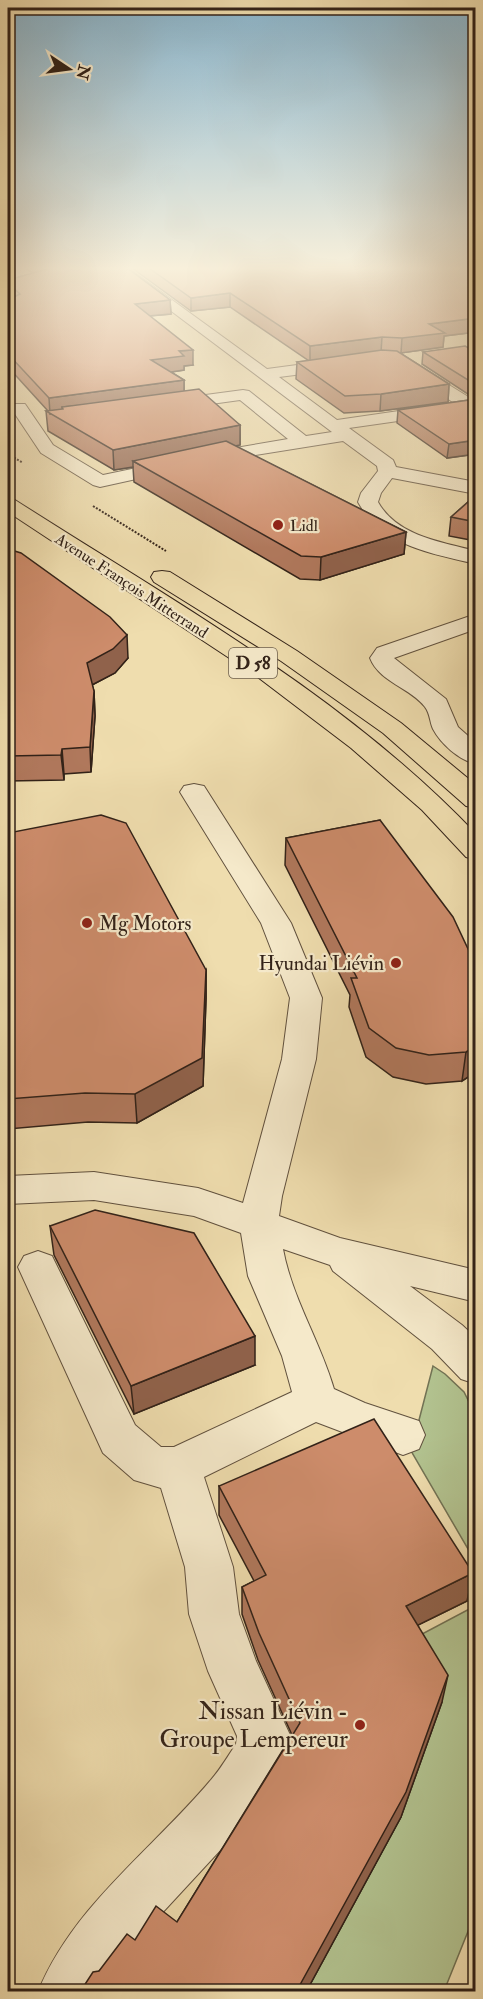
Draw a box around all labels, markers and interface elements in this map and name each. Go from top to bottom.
north arrow [39,39,99,99]
text: N [71,62,94,82]
place label: Lidl [290,516,318,536]
marker: Lidl [271,518,285,532]
street label: Avenue François Mitterrand [50,528,212,643]
road number: D 58 [229,648,277,678]
place label: Mg Motors [99,911,191,936]
marker: Mg Motors [80,916,94,930]
place label: Hyundai Liévin [259,951,384,976]
marker: Hyundai Liévin [389,956,403,970]
place label: Nissan Liévin - Groupe Lempereur [159,1696,348,1755]
marker: Nissan Liévin - Groupe Lempereur [353,1718,367,1732]

